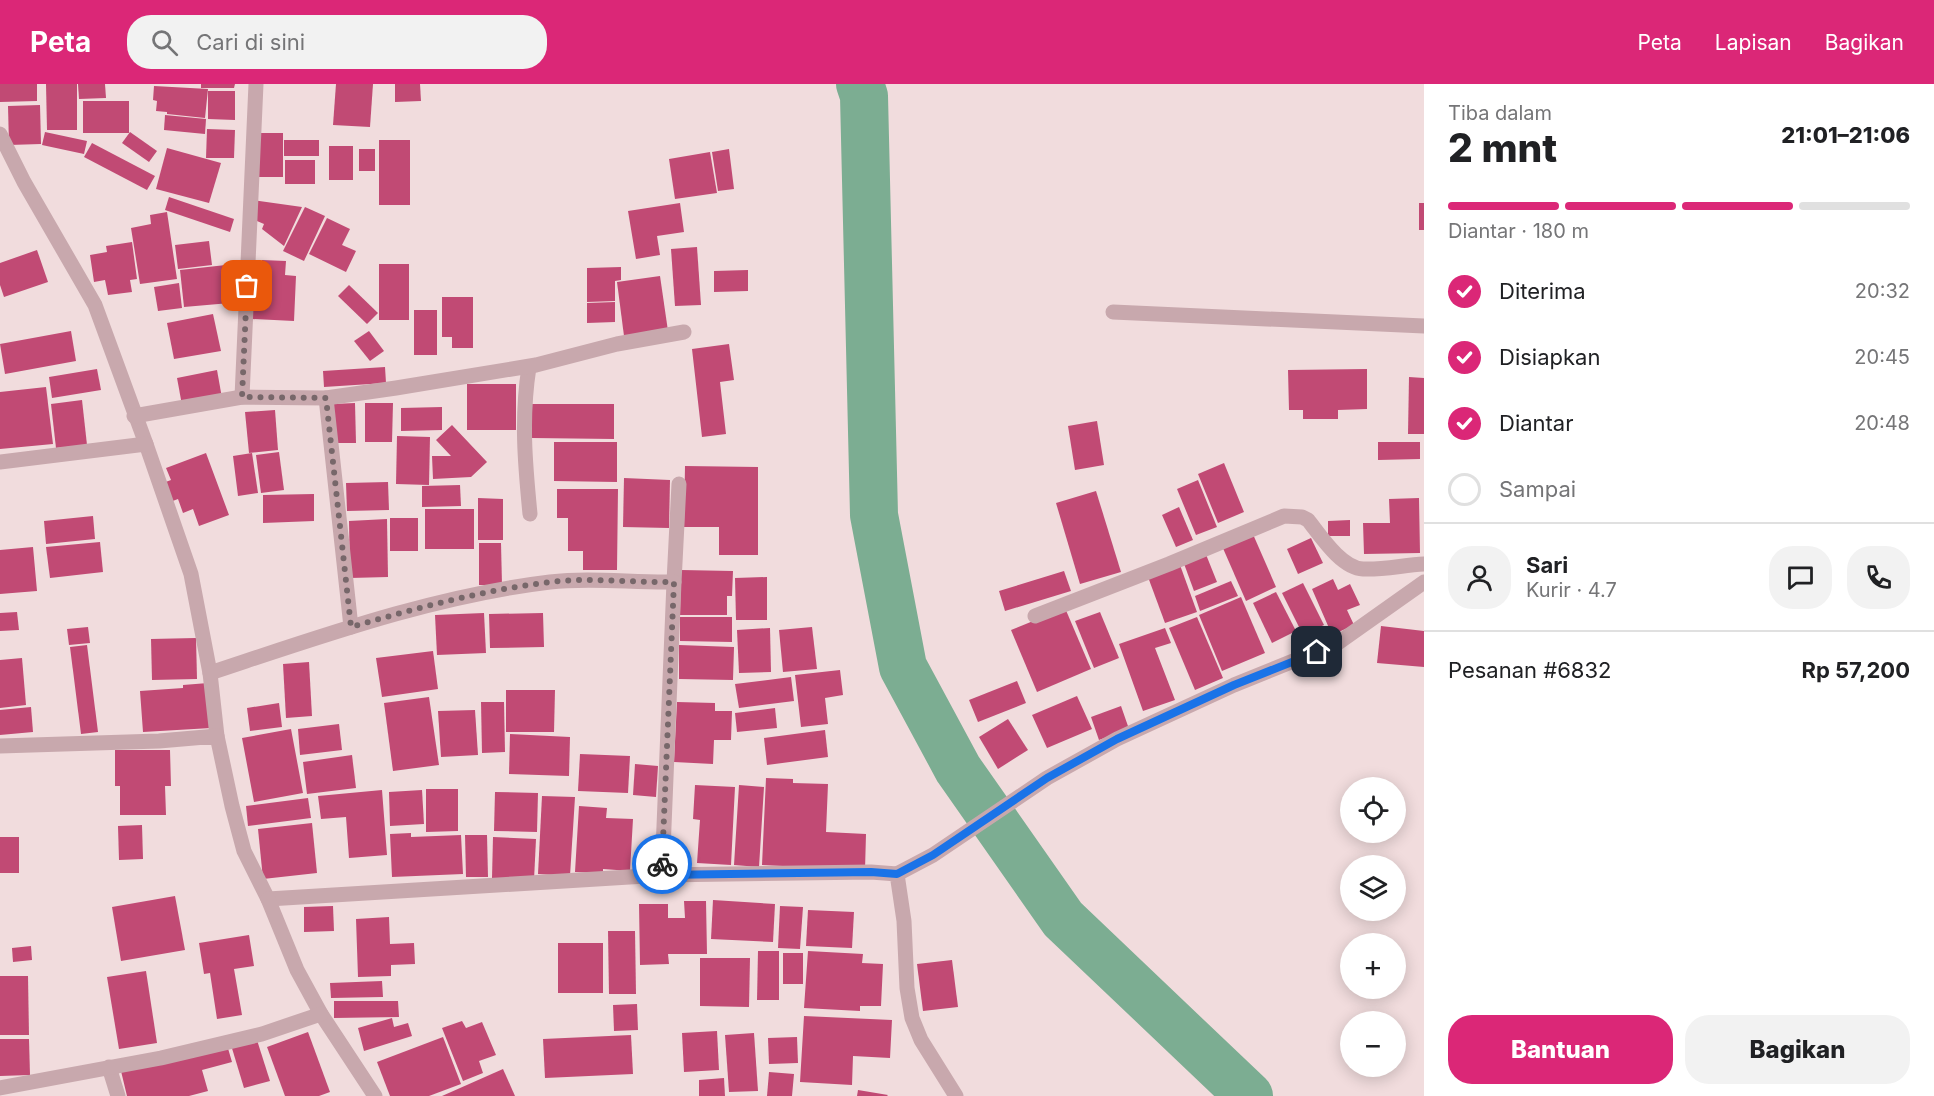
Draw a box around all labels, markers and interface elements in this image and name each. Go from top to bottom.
search box [127,15,547,69]
text: Peta [30,25,91,59]
icon: search [148,26,181,59]
text: Cari di sini [196,29,305,55]
text: Peta [1638,30,1682,55]
text: Lapisan [1715,30,1792,55]
text: Bagikan [1825,30,1904,55]
text: Tiba dalam [1448,101,1552,125]
text: 21:01–21:06 [1781,122,1910,148]
text: 2 mnt [1448,124,1557,171]
text: Diantar · 180 m [1448,219,1589,243]
pin [221,260,272,311]
icon: bag [230,269,263,302]
icon: check [1448,275,1481,308]
text: Diterima [1499,278,1586,304]
text: 20:32 [1855,279,1910,303]
icon: check [1448,341,1481,374]
text: Disiapkan [1499,344,1600,370]
text: 20:45 [1854,345,1910,369]
icon: check [1448,407,1481,440]
text: Diantar [1499,410,1574,436]
text: 20:48 [1854,411,1910,435]
text: Sampai [1499,476,1576,502]
button: person [1448,546,1511,609]
button: chat [1769,546,1832,609]
button: phone [1847,546,1910,609]
text: Sari [1526,552,1568,578]
text: Kurir · 4.7 [1526,578,1617,602]
pin [1291,626,1342,677]
icon: home [1300,635,1333,668]
text: Pesanan #6832 [1448,657,1611,683]
text: Rp 57,200 [1801,657,1910,683]
map controls [1340,777,1406,1077]
button: locate [1340,777,1406,843]
courier [632,834,692,894]
icon: bike [646,848,679,881]
button: layers [1340,855,1406,921]
button: + [1340,933,1406,999]
button: − [1340,1011,1406,1077]
button: Bantuan [1448,1015,1673,1084]
button: Bagikan [1685,1015,1910,1084]

